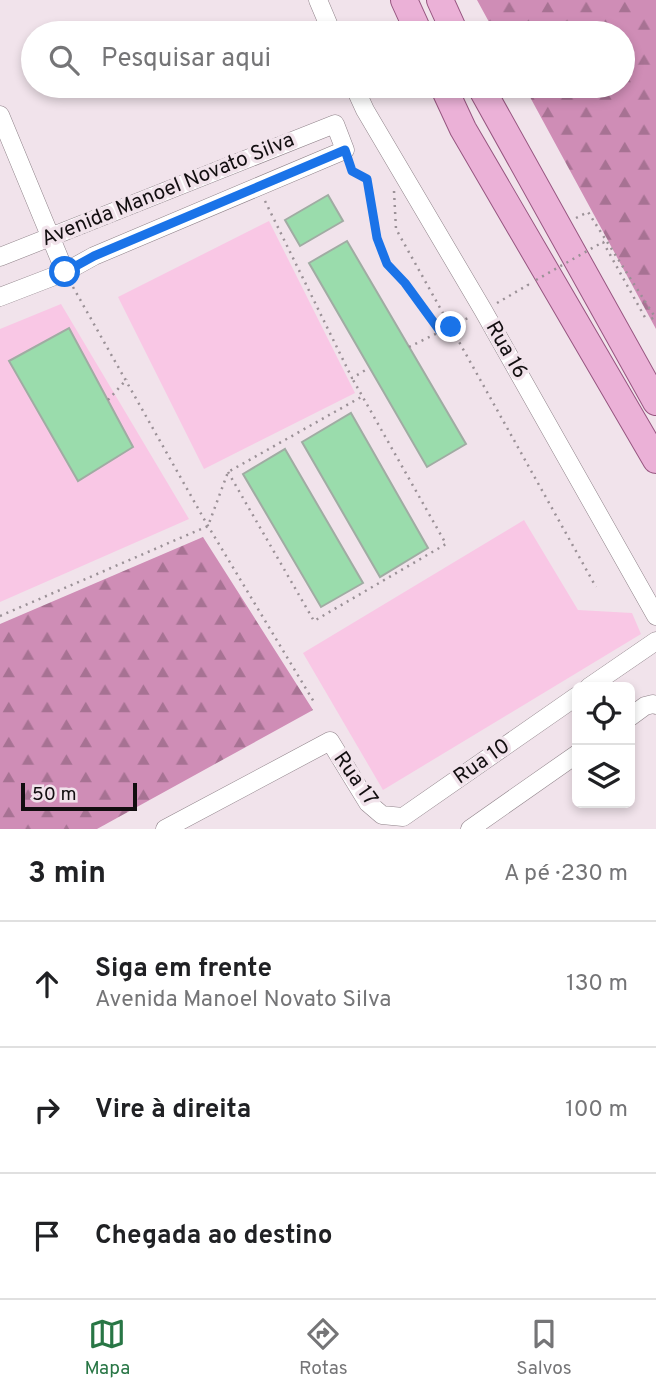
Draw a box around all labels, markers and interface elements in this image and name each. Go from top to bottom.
search box [21,21,635,98]
icon: search [45,41,83,79]
text: Pesquisar aqui [101,43,271,76]
street label: Avenida Manoel Novato Silva [38,127,298,253]
route start [49,256,80,287]
route end [435,311,466,342]
street label: Rua 16 [479,316,533,384]
map controls [572,682,635,808]
button: locate [572,682,635,745]
street label: Rua 10 [448,733,516,791]
button: layers [572,745,635,808]
street label: Rua 17 [327,747,383,811]
scale bar [21,780,136,812]
text: 50 m [32,783,77,807]
text: 3 min [28,856,106,893]
text: A pé · 230 m [504,860,628,889]
text: Siga em frente [95,953,272,986]
icon: ahead [28,965,66,1003]
text: 130 m [566,970,628,999]
text: Avenida Manoel Novato Silva [95,986,391,1015]
icon: right [28,1091,66,1129]
text: Vire à direita [95,1094,251,1127]
text: 100 m [565,1096,628,1125]
icon: arrive [28,1217,66,1255]
text: Chegada ao destino [95,1220,332,1253]
tab: Mapa [84,1315,130,1381]
tab: Rotas [299,1315,348,1381]
tab: Salvos [516,1315,572,1381]

